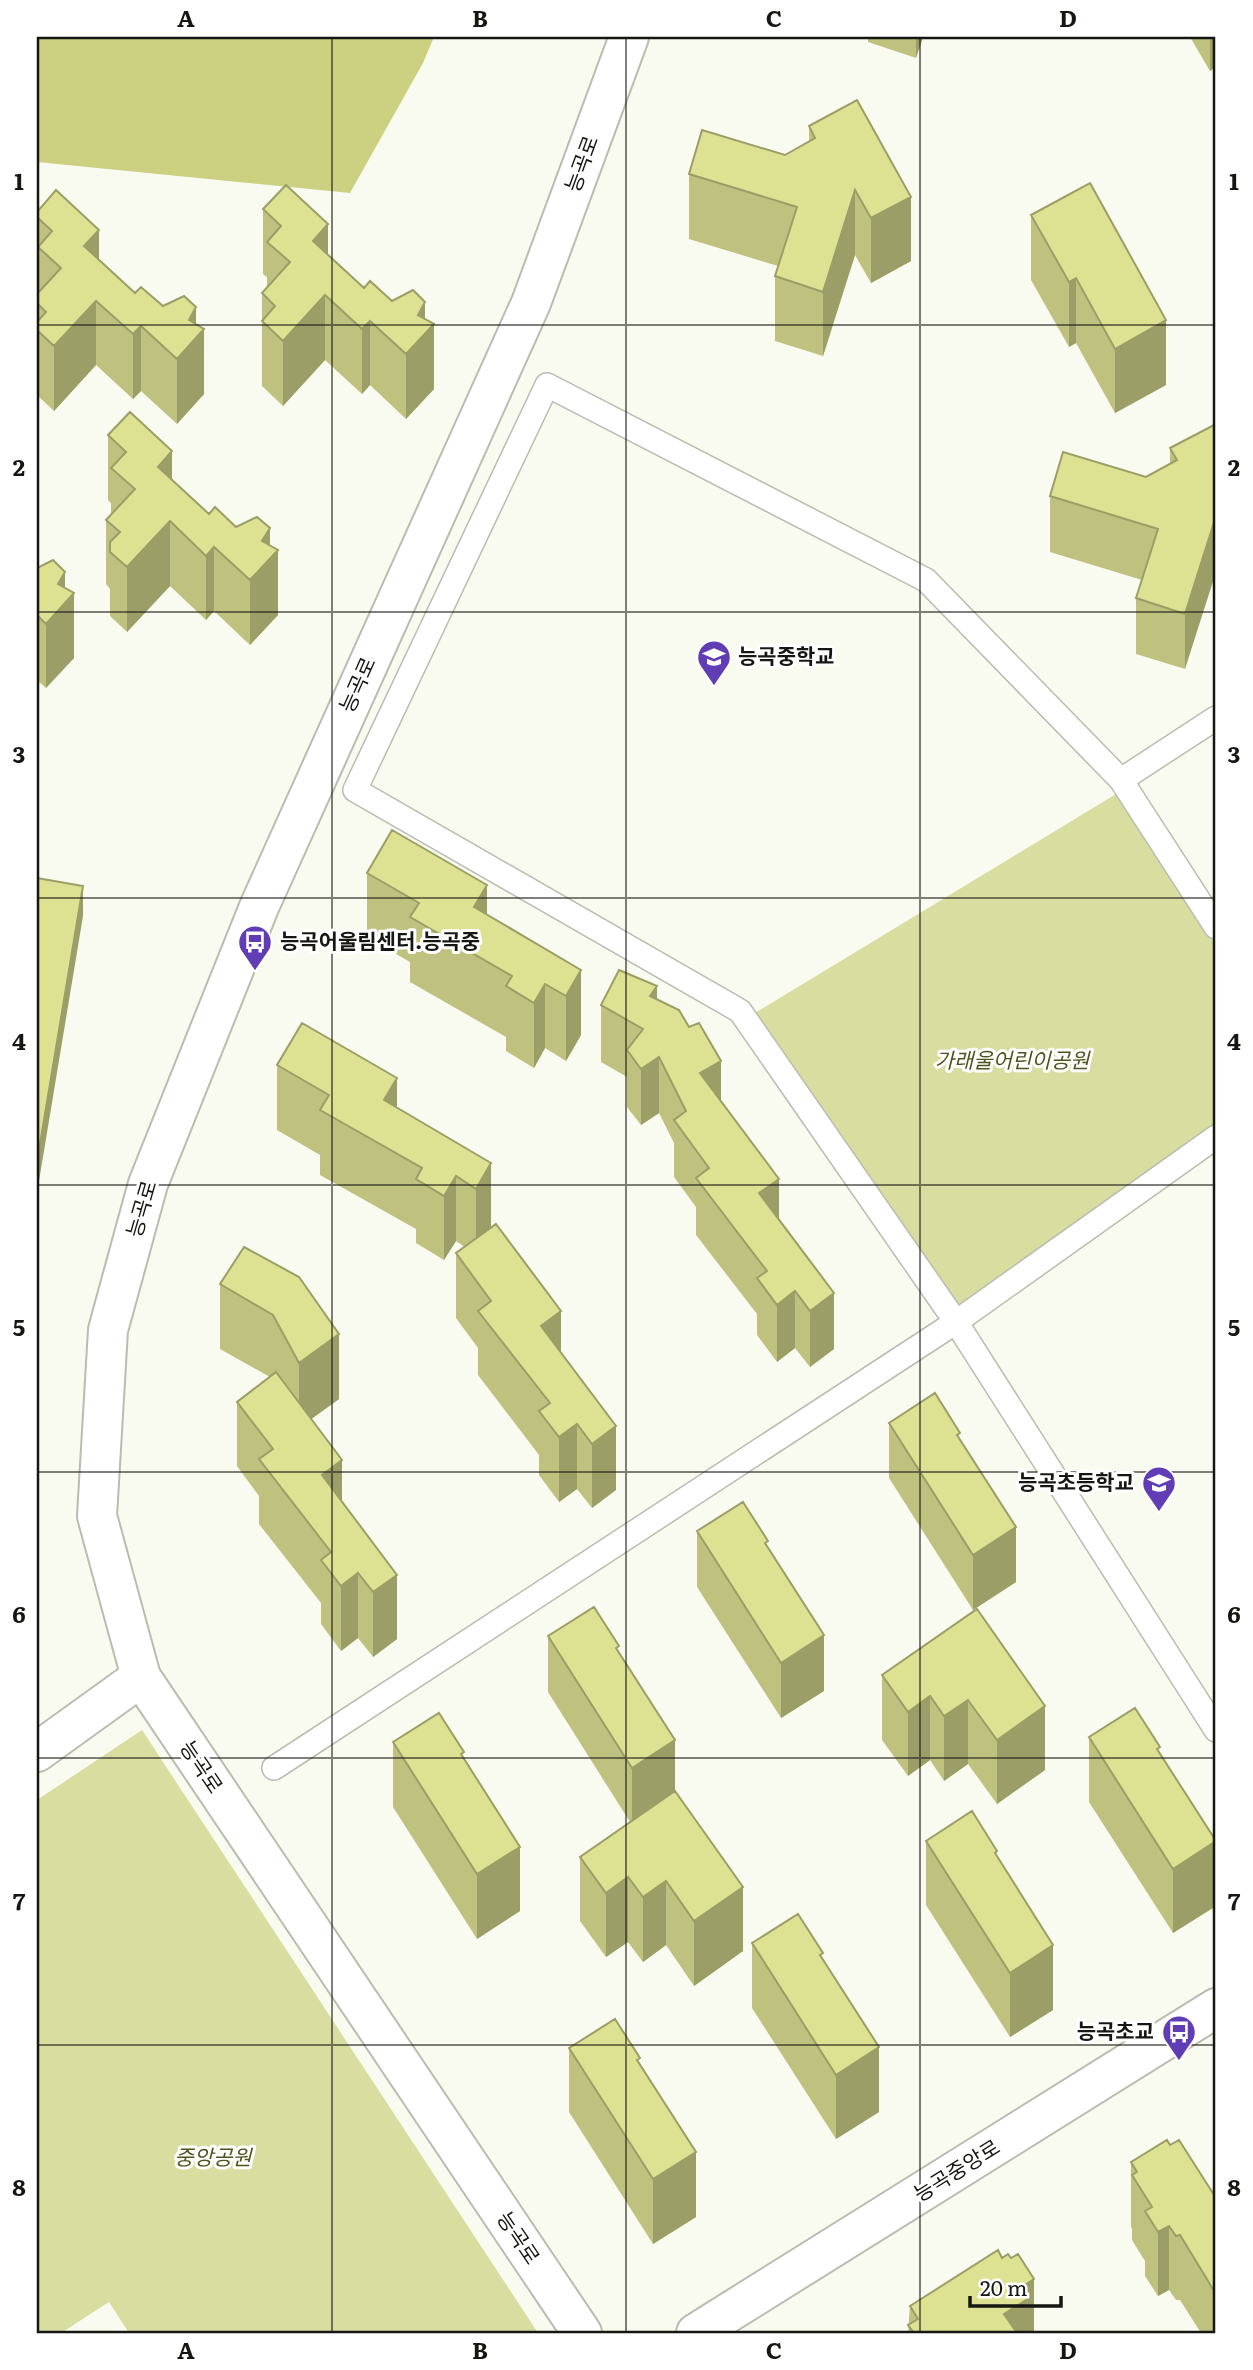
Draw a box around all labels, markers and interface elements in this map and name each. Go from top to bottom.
text: A [177,0,195,34]
text: B [472,0,488,34]
text: C [766,0,782,34]
text: D [1059,0,1077,34]
street label: 능곡로 [555,131,604,196]
text: 1 [14,163,24,197]
text: 1 [1229,163,1239,197]
text: 2 [13,449,25,483]
text: 2 [1228,449,1240,483]
school or university icon: 능곡중학교 [695,638,733,687]
place label: 능곡중학교 [738,639,835,670]
street label: 능곡로 [330,651,382,717]
text: 3 [13,736,25,770]
text: 3 [1228,736,1240,770]
bus stop icon: 능곡어울림센터.능곡중 [236,923,274,972]
place label: 능곡어울림센터.능곡중 [280,924,480,955]
text: 4 [12,1023,26,1057]
text: 4 [1227,1023,1241,1057]
park label: 가래울어린이공원 [935,1043,1091,1074]
street label: 능곡로 [117,1176,162,1240]
text: 5 [13,1309,25,1343]
text: 5 [1228,1309,1240,1343]
school or university icon: 능곡초등학교 [1140,1464,1178,1513]
place label: 능곡초등학교 [1018,1465,1134,1496]
text: 6 [12,1596,26,1630]
text: 6 [1227,1596,1241,1630]
street label: 능곡로 [174,1733,232,1798]
text: 7 [13,1883,26,1917]
text: 7 [1228,1883,1241,1917]
bus stop icon: 능곡초교 [1160,2013,1198,2062]
place label: 능곡초교 [1077,2014,1154,2045]
street label: 능곡중앙로 [906,2130,1005,2208]
park label: 중앙공원 [174,2140,253,2171]
text: 8 [12,2169,26,2203]
text: 8 [1227,2169,1241,2203]
street label: 능곡로 [491,2204,549,2269]
scale bar [970,2265,1060,2309]
text: 20 m [980,2271,1027,2302]
text: A [177,2332,195,2366]
text: B [472,2332,488,2366]
text: C [766,2332,782,2366]
text: D [1059,2332,1077,2366]

